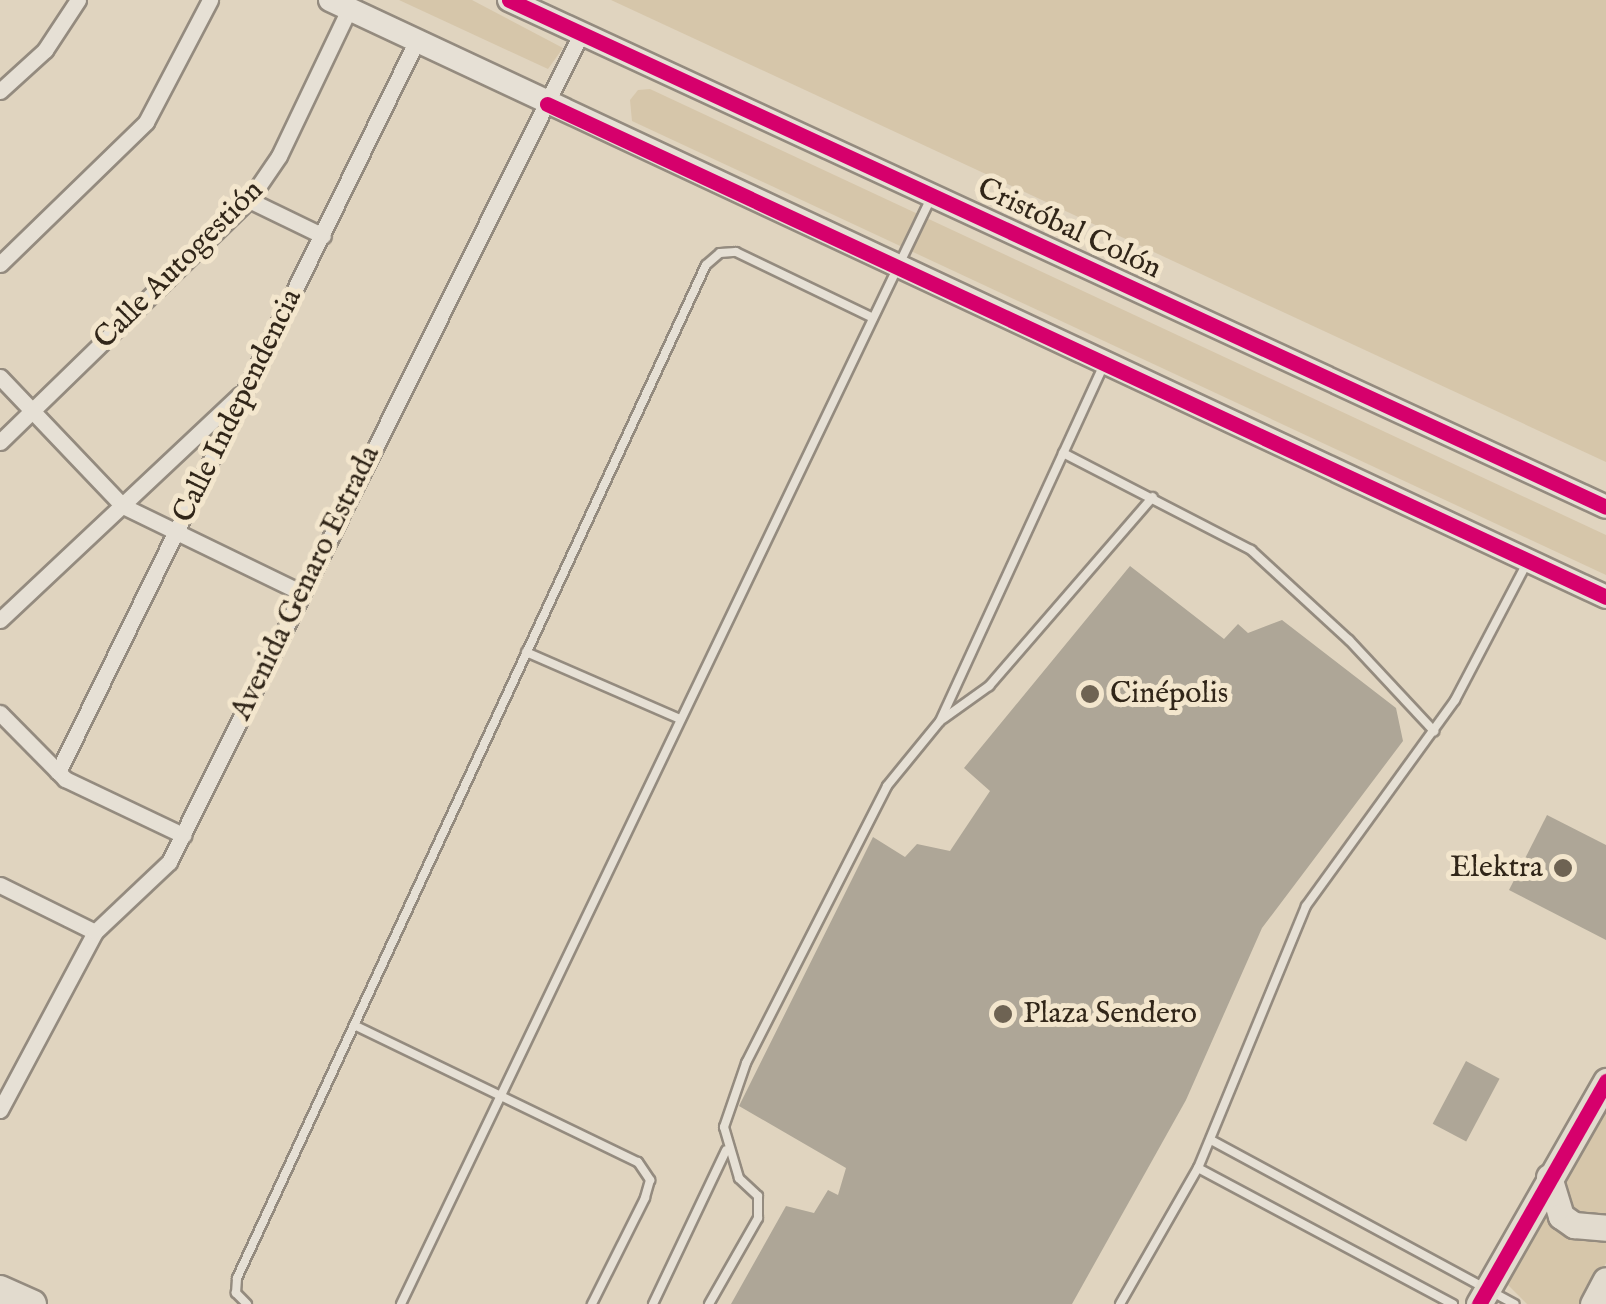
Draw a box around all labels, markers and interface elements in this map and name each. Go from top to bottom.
street label: Cristóbal Colón [971,171,1167,287]
street label: Calle Autogestión [87,173,271,357]
street label: Calle Independencia [166,283,310,529]
street label: Avenida Genaro Estrada [224,440,388,726]
place label: Cinépolis [1110,676,1228,712]
marker: Cinépolis [1079,683,1101,705]
place label: Elektra [1450,850,1543,886]
marker: Elektra [1552,857,1574,879]
place label: Plaza Sendero [1023,996,1197,1032]
marker: Plaza Sendero [992,1003,1014,1025]

